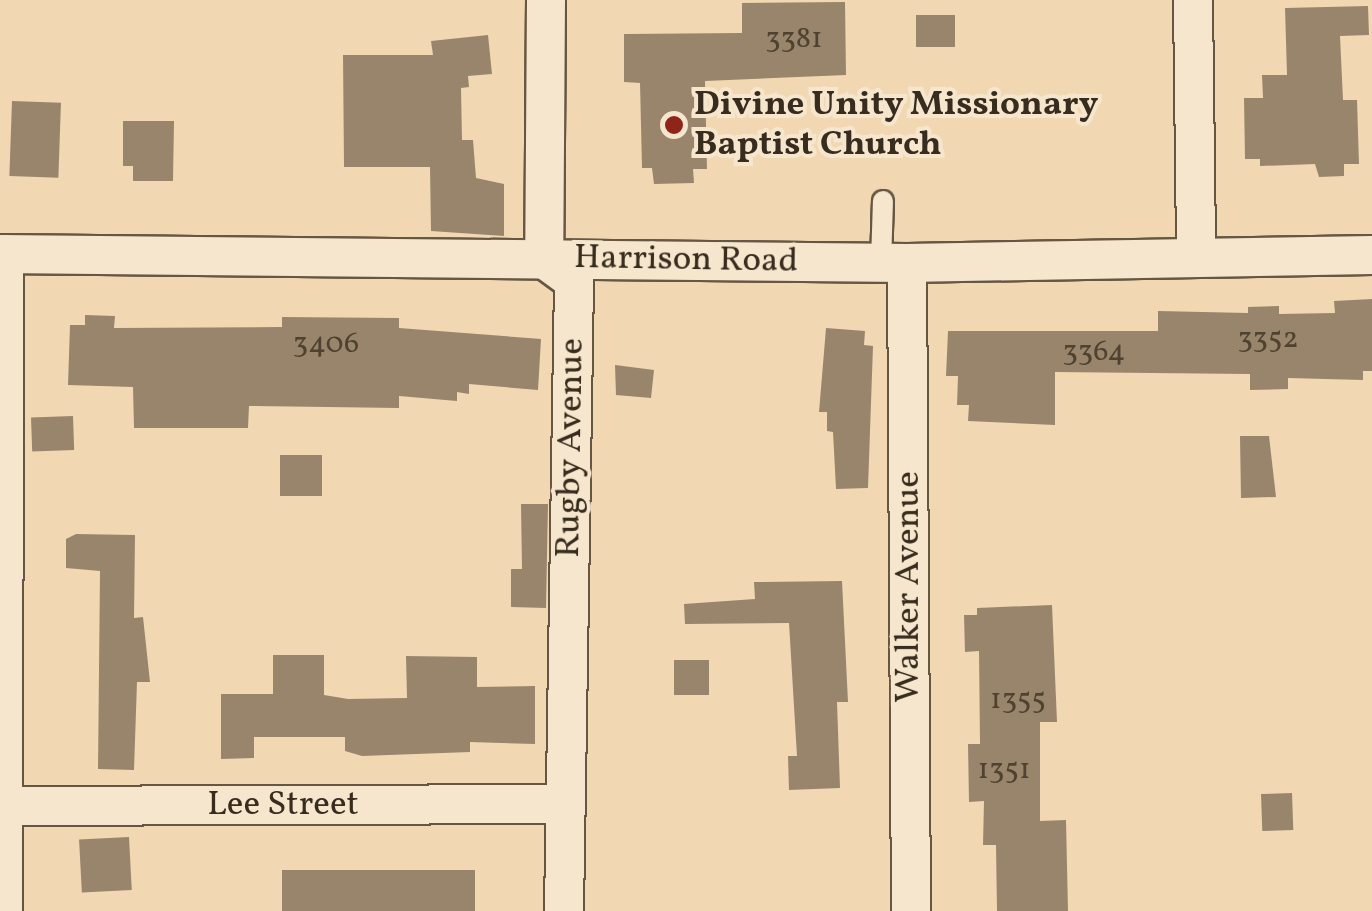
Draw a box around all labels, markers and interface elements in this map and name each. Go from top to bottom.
house number: 3381 [765,21,823,57]
place label: Divine Unity Missionary Baptist Church [694,84,1099,166]
marker: Divine Unity Missionary Baptist Church [663,114,685,136]
street label: Harrison Road [574,237,798,283]
house number: 3352 [1237,321,1299,357]
house number: 3406 [293,326,359,362]
house number: 3364 [1063,334,1125,370]
street label: Rugby Avenue [548,337,594,559]
street label: Walker Avenue [888,471,930,703]
house number: 1355 [990,682,1046,718]
house number: 1351 [977,752,1031,788]
street label: Lee Street [207,784,359,826]

